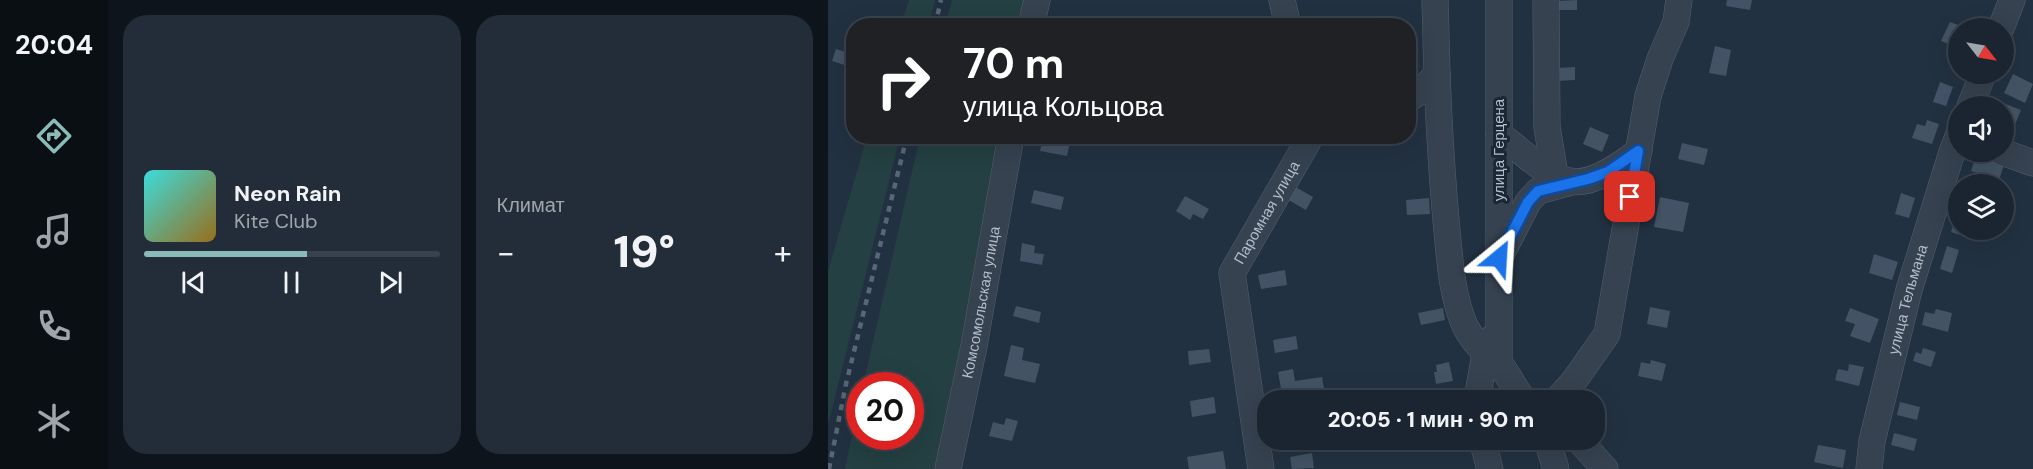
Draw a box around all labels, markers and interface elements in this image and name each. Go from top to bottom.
north arrow [1948,18,2014,84]
map controls [1948,18,2014,240]
text: 20:04 [15,27,93,62]
text: 70 m [963,36,1064,91]
icon: right [864,42,942,120]
text: улица Кольцова [963,89,1164,124]
button: sound [1948,96,2014,162]
street label: улица Герцена [1489,98,1509,201]
icon: directions [33,115,75,157]
street label: Паромная улица [1229,157,1305,268]
pin [1604,171,1655,222]
button: layers [1948,174,2014,240]
text: Neon Rain [234,179,341,208]
icon: arrive [1613,180,1646,213]
text: Климат [497,192,565,218]
text: Kite Club [234,208,318,234]
icon: music [33,210,75,252]
text: 19° [613,222,675,281]
street label: Комсомольская улица [957,224,1005,380]
position arrow [1467,226,1531,290]
text: − [497,231,515,274]
text: + [774,231,792,274]
street label: улица Тельмана [1884,241,1933,357]
icon: previous [177,266,210,299]
icon: pause [275,266,308,299]
icon: next [374,266,407,299]
icon: phone [33,305,75,347]
speed limit sign: 20 [846,372,924,450]
icon: climate [33,400,75,442]
text: 20:05 · 1 мин · 90 m [1328,405,1534,434]

